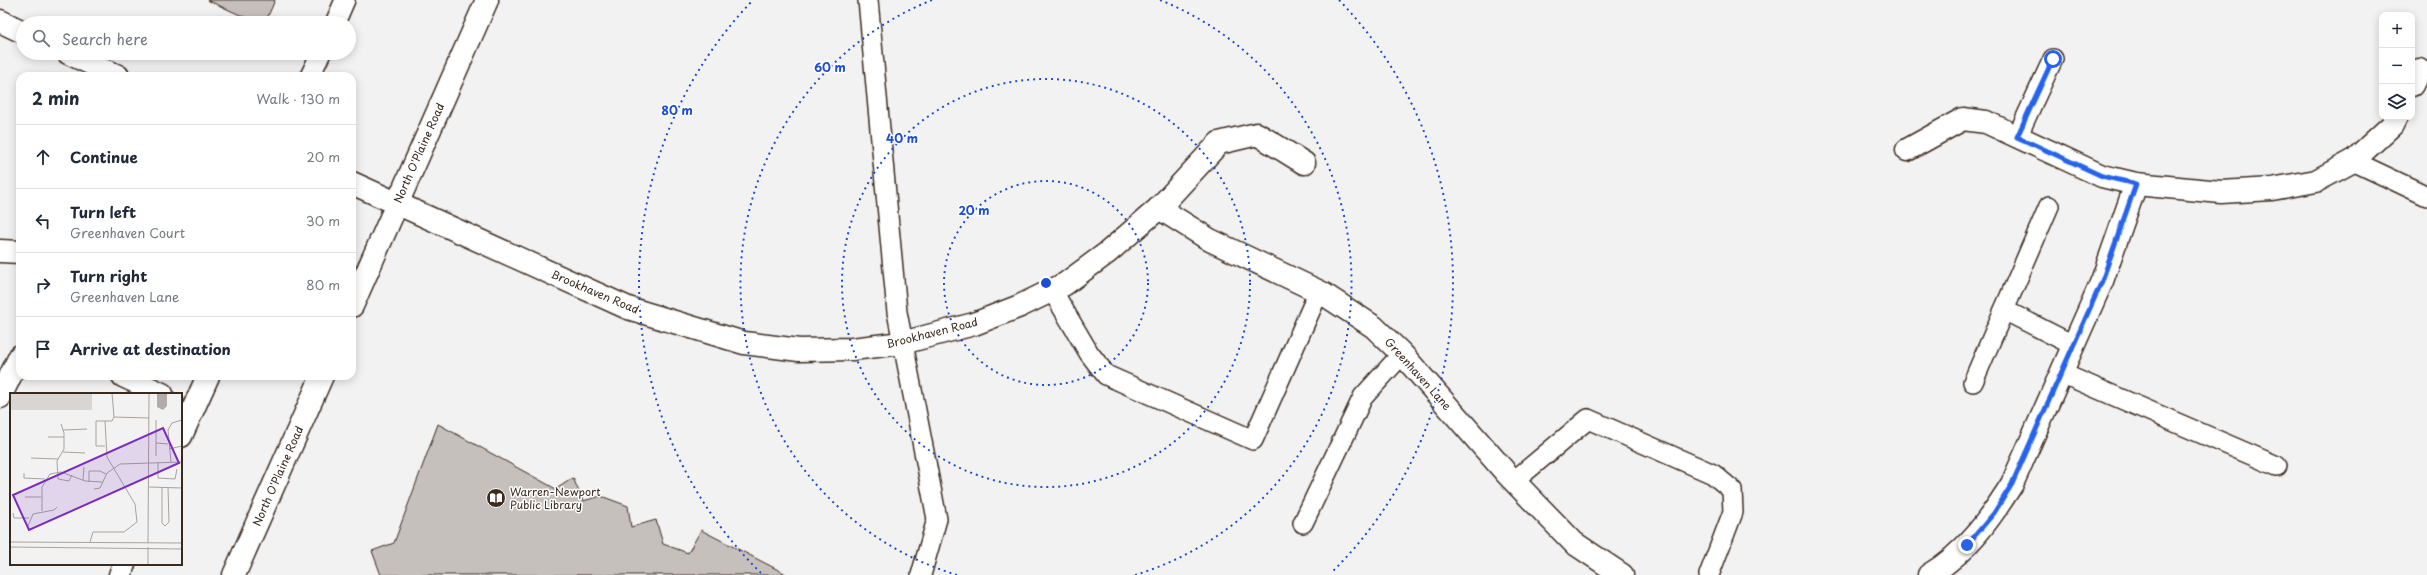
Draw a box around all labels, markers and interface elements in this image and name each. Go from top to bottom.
map controls [2379,12,2415,120]
button: + [2379,12,2415,48]
search box [16,16,356,60]
icon: search [30,27,52,49]
text: Search here [62,27,148,50]
button: − [2379,48,2415,84]
route start [2044,50,2062,68]
text: 60 m [814,58,846,76]
button: layers [2379,84,2415,120]
text: 2 min [32,85,79,111]
text: Walk · 130 m [257,89,340,108]
street label: North O'Plaine Road [389,100,448,206]
text: 80 m [661,101,693,119]
text: 40 m [886,129,918,147]
text: Continue [70,145,138,168]
icon: ahead [32,146,54,168]
text: 20 m [306,147,340,166]
text: Turn left [70,200,136,223]
text: 20 m [958,201,990,219]
icon: left [32,210,54,232]
text: 30 m [306,211,340,230]
text: Greenhaven Court [70,223,185,242]
text: Turn right [70,264,147,287]
street label: Brookhaven Road [549,265,642,318]
icon: right [32,274,54,296]
text: 80 m [306,275,340,294]
centre of rings [1039,276,1053,290]
text: Greenhaven Lane [70,287,179,306]
street label: Brookhaven Road [884,313,979,352]
street label: Greenhaven Lane [1381,334,1456,414]
text: Arrive at destination [70,337,231,360]
icon: arrive [32,338,54,360]
inset map [10,393,182,565]
street label: North O'Plaine Road [248,423,307,529]
place label: Warren-Newport Public Library [510,483,601,513]
library icon: Warren-Newport Public Library [485,487,507,509]
route end [1958,536,1976,554]

